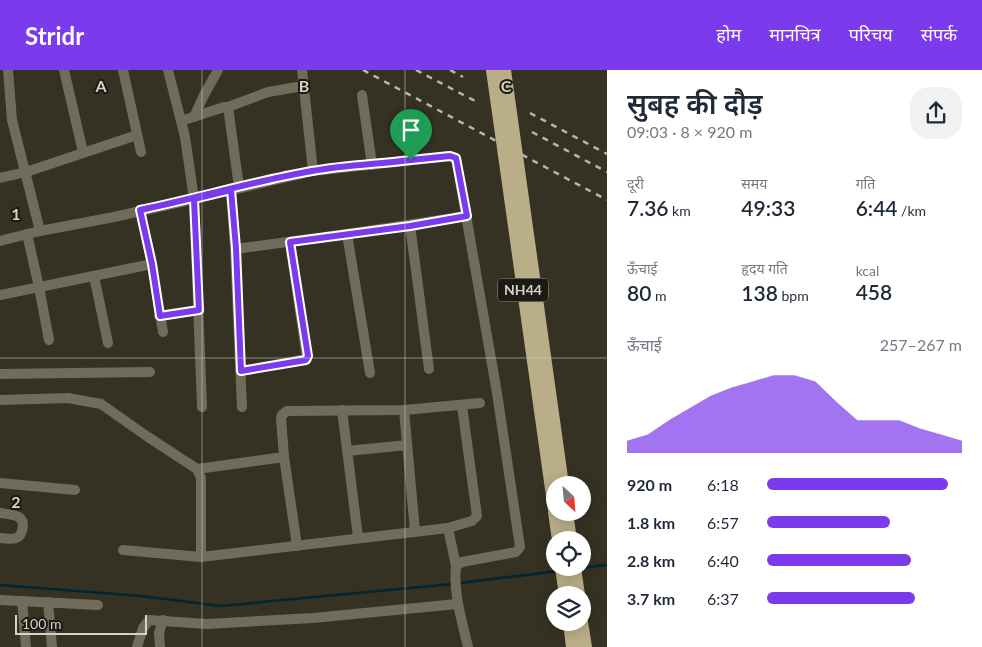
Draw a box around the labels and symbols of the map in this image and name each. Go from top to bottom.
text: A [94,76,107,95]
text: B [299,76,309,95]
text: C [501,76,512,95]
pin [390,109,432,160]
text: 1 [11,204,21,223]
road number: NH44 [498,278,548,302]
north arrow [546,476,591,521]
text: 2 [11,492,21,511]
scale bar [15,612,148,635]

